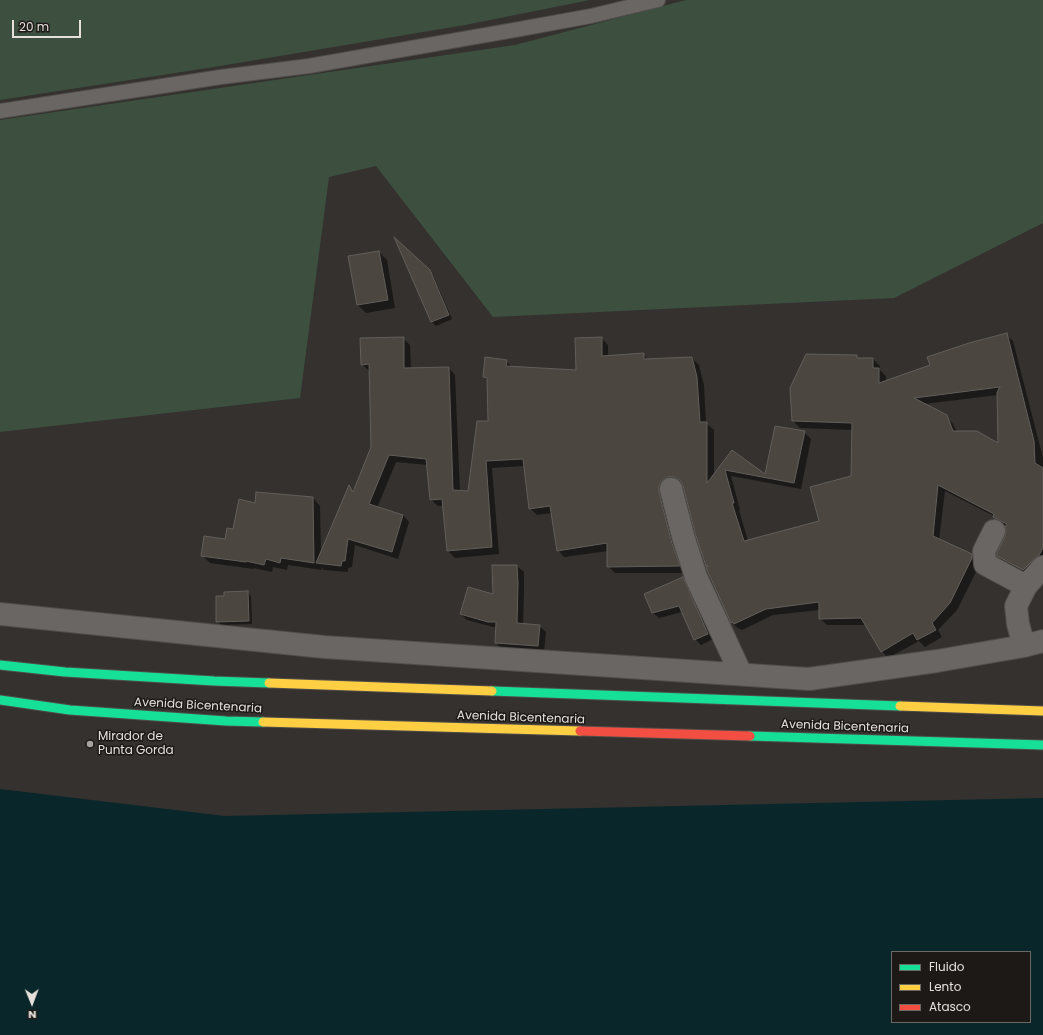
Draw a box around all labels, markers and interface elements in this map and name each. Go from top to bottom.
scale bar [14,12,83,38]
text: 20 m [19,18,49,35]
street label: Avenida Bicentenaria [134,695,262,717]
street label: Avenida Bicentenaria [457,709,585,727]
street label: Avenida Bicentenaria [781,718,909,736]
place label: Mirador de Punta Gorda [98,730,174,758]
marker: Mirador de Punta Gorda [85,739,95,749]
legend [891,951,1031,1023]
text: Fluido [929,958,964,975]
text: Lento [929,978,961,995]
north arrow [12,983,52,1023]
text: Atasco [929,998,971,1015]
text: N [28,1007,36,1023]

